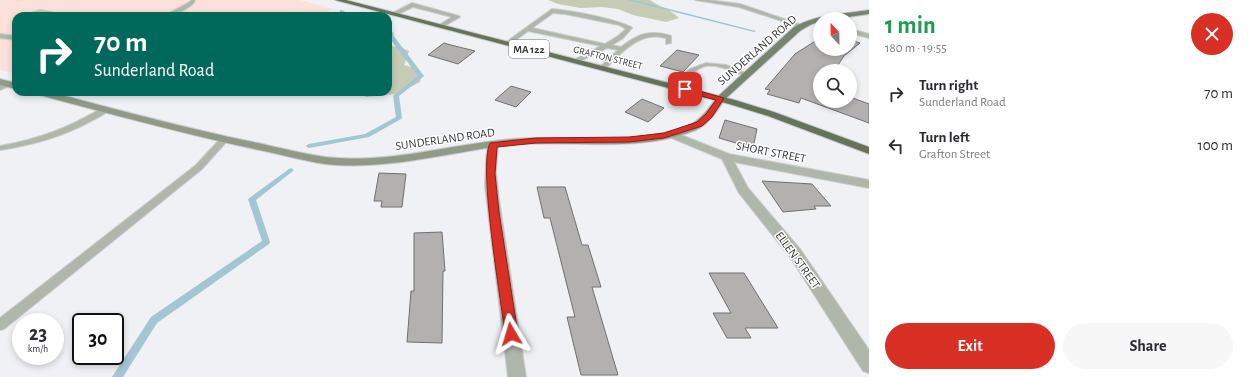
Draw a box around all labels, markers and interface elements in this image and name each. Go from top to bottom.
street label: SUNDERLAND ROAD [715,12,799,87]
north arrow [813,12,857,56]
map controls [813,12,857,108]
button: close [1191,13,1233,55]
text: 1 min [885,14,936,38]
icon: right [28,28,80,80]
text: 70 m [94,29,148,57]
road number: MA 122 [509,40,549,58]
text: 180 m · 19:55 [885,42,947,55]
street label: GRAFTON STREET [572,45,643,71]
text: Sunderland Road [94,62,214,80]
button: search [813,64,857,108]
pin [668,72,702,106]
icon: arrive [674,78,696,100]
text: Turn right [919,78,978,93]
icon: right [885,83,907,105]
text: 70 m [1204,86,1233,101]
text: Sunderland Road [919,96,1006,109]
street label: SUNDERLAND ROAD [395,126,496,152]
text: Turn left [919,130,970,145]
icon: left [885,135,907,157]
text: 100 m [1198,138,1233,153]
street label: SHORT STREET [735,139,807,165]
text: Grafton Street [919,148,990,161]
street label: ELLEN STREET [773,229,823,291]
speed limit sign: 30 [72,313,124,365]
position arrow [490,313,532,355]
button: Exit [885,323,1055,369]
button: Share [1063,323,1233,369]
text: 23 [29,324,47,344]
text: km/h [28,344,48,354]

